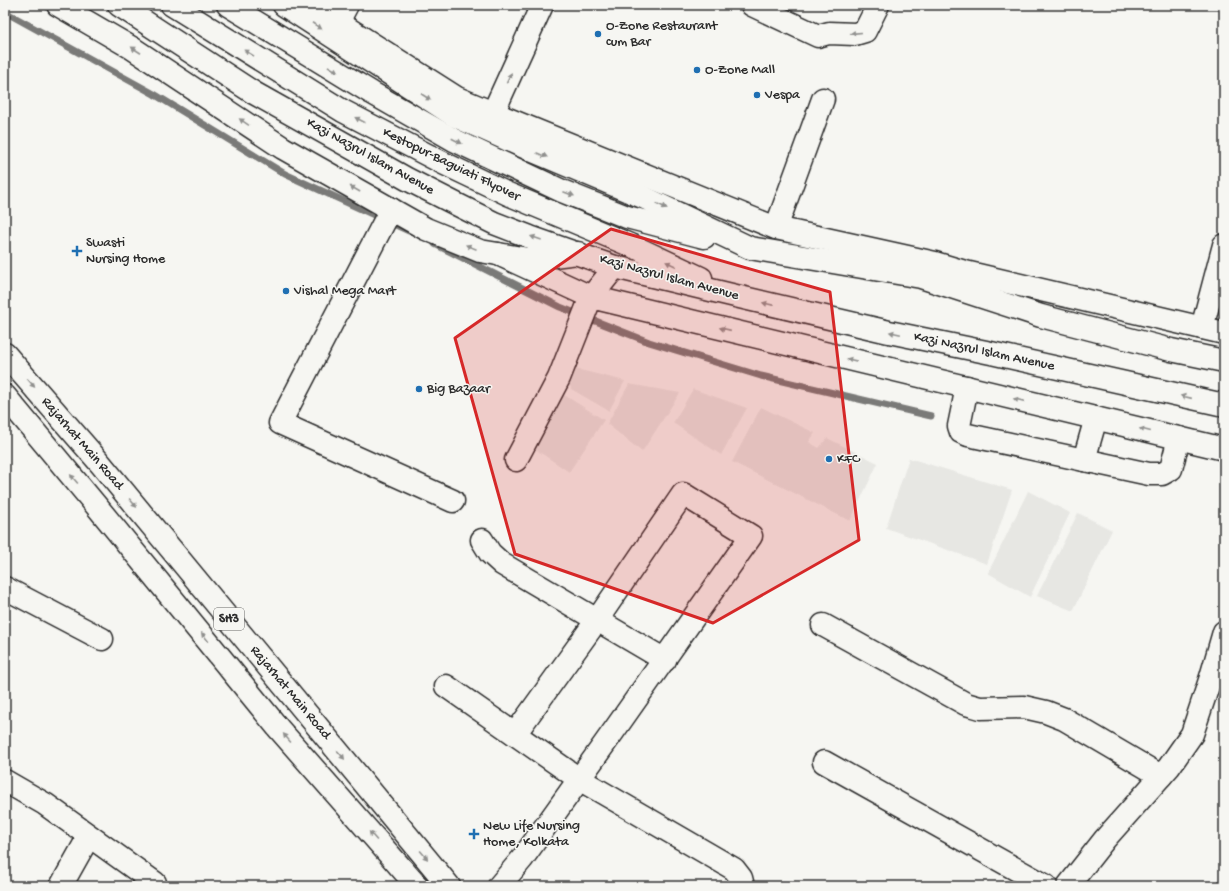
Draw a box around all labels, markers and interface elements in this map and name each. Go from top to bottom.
place label: O-Zone Restaurant cum Bar [606,18,718,51]
one-way arrow [312,22,322,30]
marker: O-Zone Restaurant cum Bar [593,29,603,39]
one-way arrow [849,29,862,36]
one-way arrow [130,46,141,54]
one-way arrow [244,49,254,57]
place label: O-Zone Mall [705,62,775,79]
marker: O-Zone Mall [692,65,702,75]
one-way arrow [327,66,339,73]
one-way arrow [506,72,512,83]
place label: Vespa [764,87,801,104]
marker: Vespa [752,90,762,100]
one-way arrow [421,93,431,101]
street label: Kazi Nazrul Islam Avenue [303,115,438,200]
one-way arrow [355,117,366,124]
one-way arrow [239,118,249,126]
street label: Kestopur-Baguiati Flyover [379,124,524,206]
one-way arrow [451,138,463,144]
one-way arrow [537,152,549,158]
one-way arrow [349,185,361,192]
one-way arrow [564,192,576,198]
one-way arrow [656,203,667,209]
place label: Swasti Nursing Home [86,235,166,268]
one-way arrow [529,235,541,241]
one-way arrow [465,244,477,250]
marker: Swasti Nursing Home [71,245,83,257]
street label: Kazi Nazrul Islam Avenue [597,251,741,305]
one-way arrow [665,261,677,267]
place label: Vishal Mega Mart [293,283,397,300]
marker: Vishal Mega Mart [281,286,291,296]
one-way arrow [762,301,774,307]
one-way arrow [719,326,731,332]
street label: Kazi Nazrul Islam Avenue [912,329,1057,375]
one-way arrow [889,330,901,336]
one-way arrow [845,356,858,362]
one-way arrow [26,378,35,388]
place label: Big Bazaar [426,381,491,398]
marker: Big Bazaar [414,384,424,394]
one-way arrow [1180,393,1192,399]
street label: Rajarhat Main Road [37,394,128,495]
one-way arrow [1013,396,1025,402]
one-way arrow [1139,426,1151,432]
place label: KFC [837,451,861,468]
marker: KFC [824,454,834,464]
one-way arrow [70,473,79,484]
one-way arrow [129,498,138,509]
road number: SH3 [214,608,244,630]
one-way arrow [200,632,209,643]
street label: Rajarhat Main Road [246,643,335,745]
one-way arrow [283,732,292,743]
one-way arrow [336,749,345,760]
place label: New Life Nursing Home, Kolkata [483,818,580,851]
marker: New Life Nursing Home, Kolkata [468,828,480,840]
one-way arrow [368,830,377,841]
one-way arrow [419,849,428,860]

